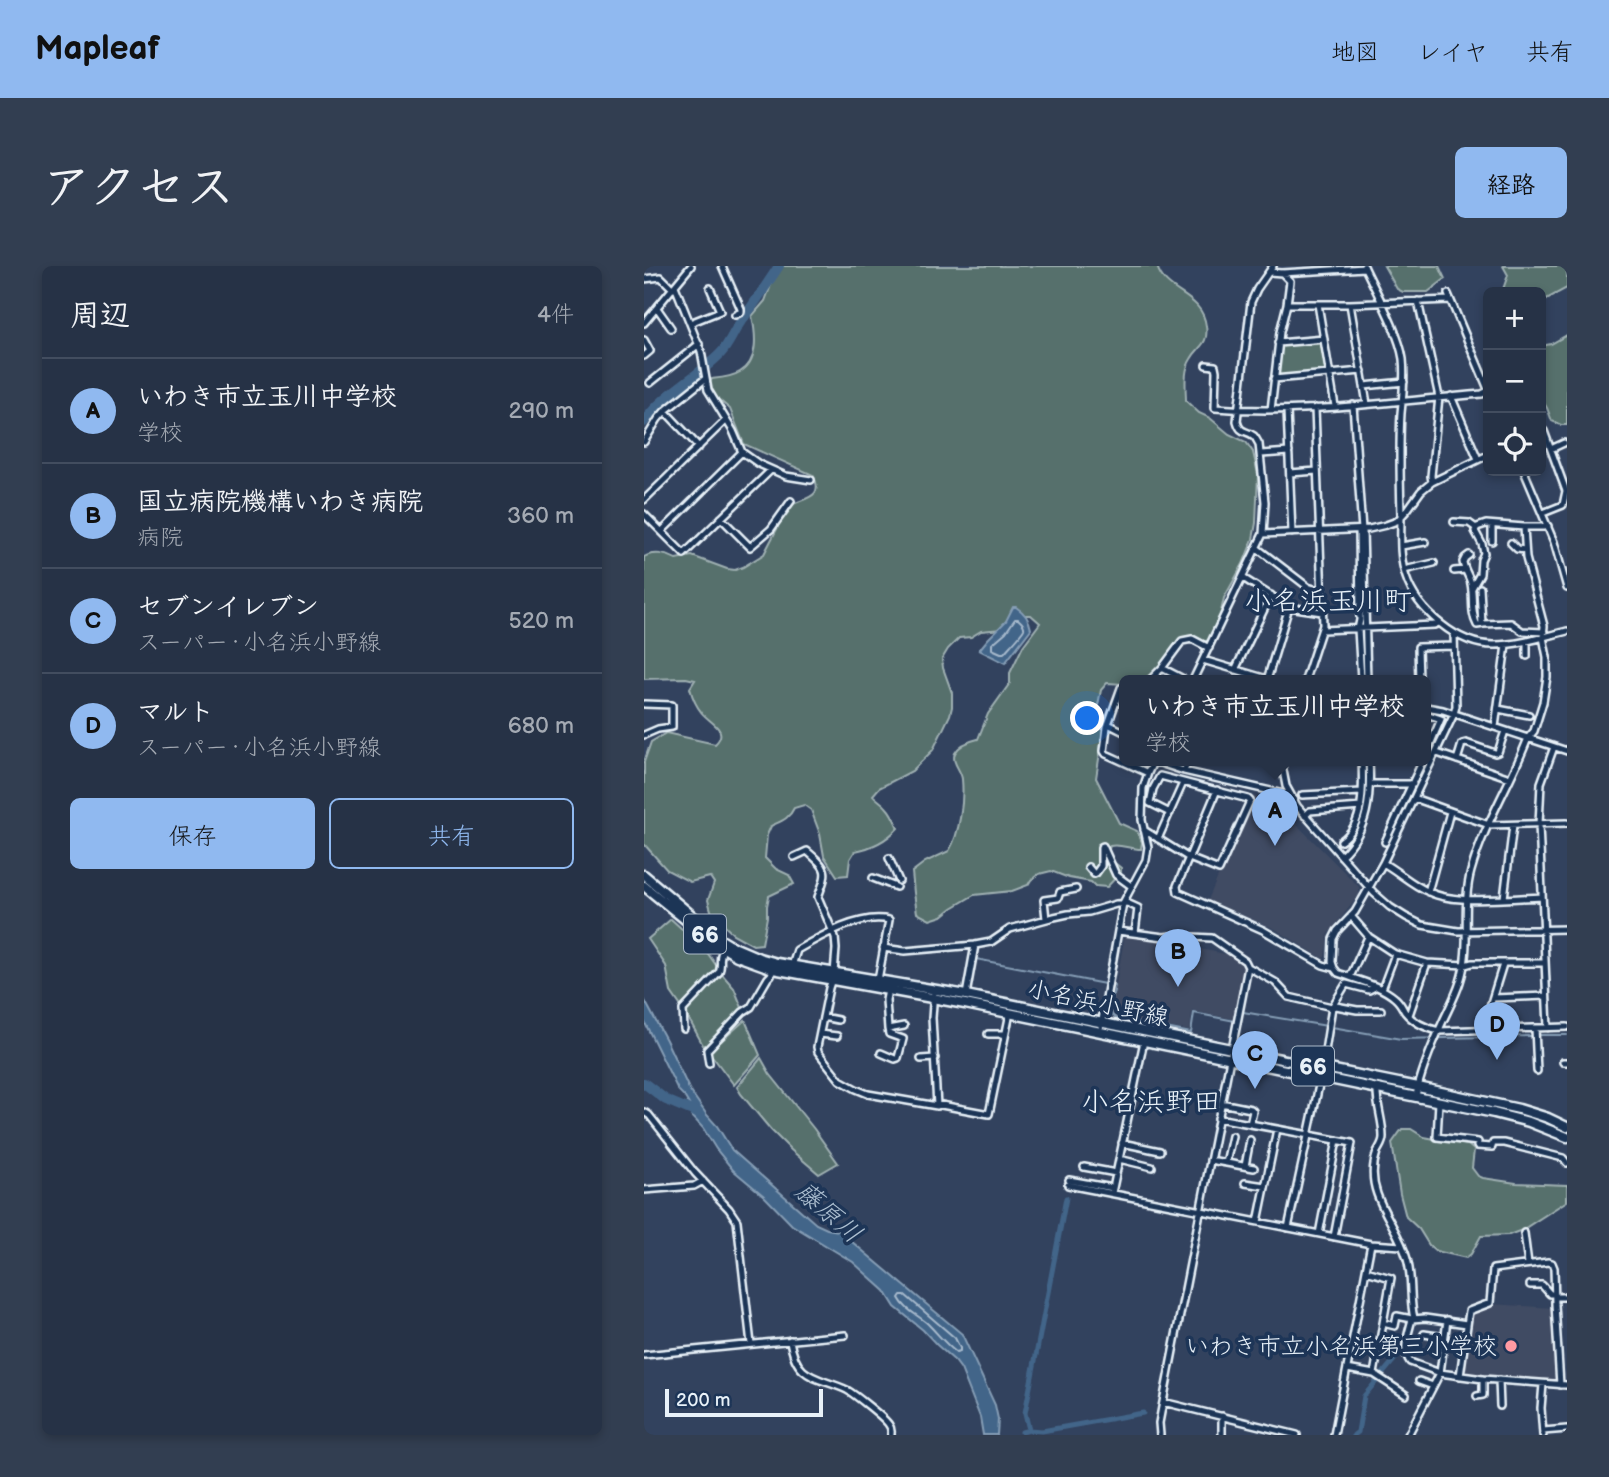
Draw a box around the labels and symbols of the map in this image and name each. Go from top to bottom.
district label: 小名浜玉川町 [1244,585,1412,618]
your location [1070,701,1104,735]
pin: A [1252,788,1298,846]
road number: 66 [684,914,726,954]
pin: B [1155,929,1201,987]
street label: 小名浜小野線 [1024,974,1171,1033]
pin: D [1474,1002,1520,1060]
pin: C [1232,1031,1278,1089]
road number: 66 [1292,1046,1334,1086]
district label: 小名浜野田 [1081,1086,1221,1119]
water label: 藤原川 [788,1176,868,1250]
place label: いわき市立小名浜第三小学校 [1185,1332,1497,1361]
marker: いわき市立小名浜第三小学校 [1503,1338,1519,1354]
scale bar [665,1386,822,1418]

